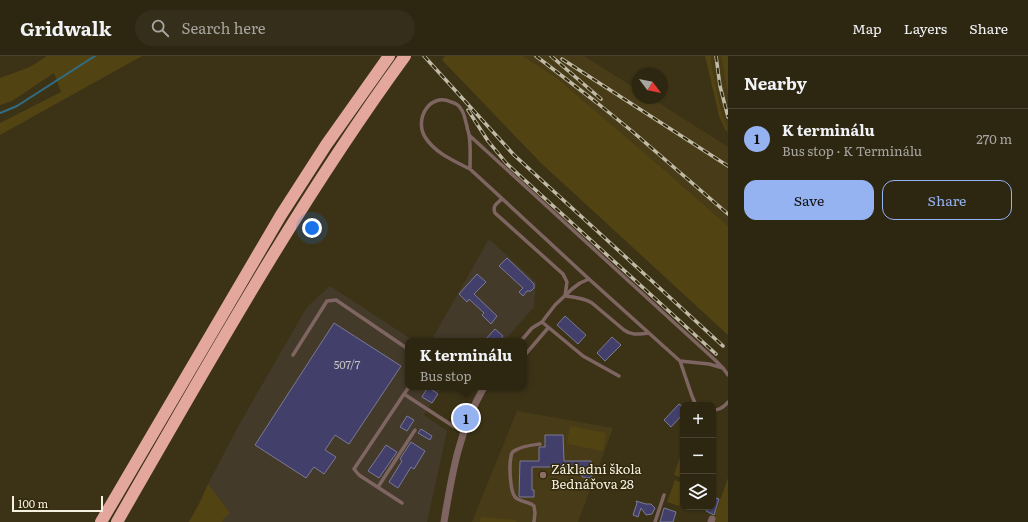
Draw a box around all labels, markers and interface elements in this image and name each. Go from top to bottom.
search box [135,10,415,46]
text: Gridwalk [20,14,111,42]
text: Search here [181,16,266,39]
icon: search [149,17,171,39]
text: Map [852,18,882,38]
text: Layers [904,18,947,38]
text: Share [969,18,1008,38]
north arrow [632,68,668,104]
text: Nearby [744,70,807,95]
text: K terminálu [782,118,875,141]
text: 1 [754,129,760,148]
text: 270 m [976,129,1012,148]
text: Bus stop · K Terminálu [782,141,922,160]
button: Save [744,180,874,220]
button: Share [882,180,1012,220]
your location [302,218,322,238]
popup [405,338,527,390]
text: K terminálu [420,343,512,366]
house number: 507/7 [334,356,361,372]
text: Bus stop [420,366,471,385]
map controls [680,402,716,510]
button: + [680,402,716,438]
pin: 1 [453,403,479,433]
button: − [680,438,716,474]
place label: Základní škola Bednářova 28 [551,459,642,493]
marker: Základní škola Bednářova 28 [538,470,548,480]
button: layers [680,474,716,510]
scale bar [12,494,103,513]
text: 100 m [18,495,48,511]

